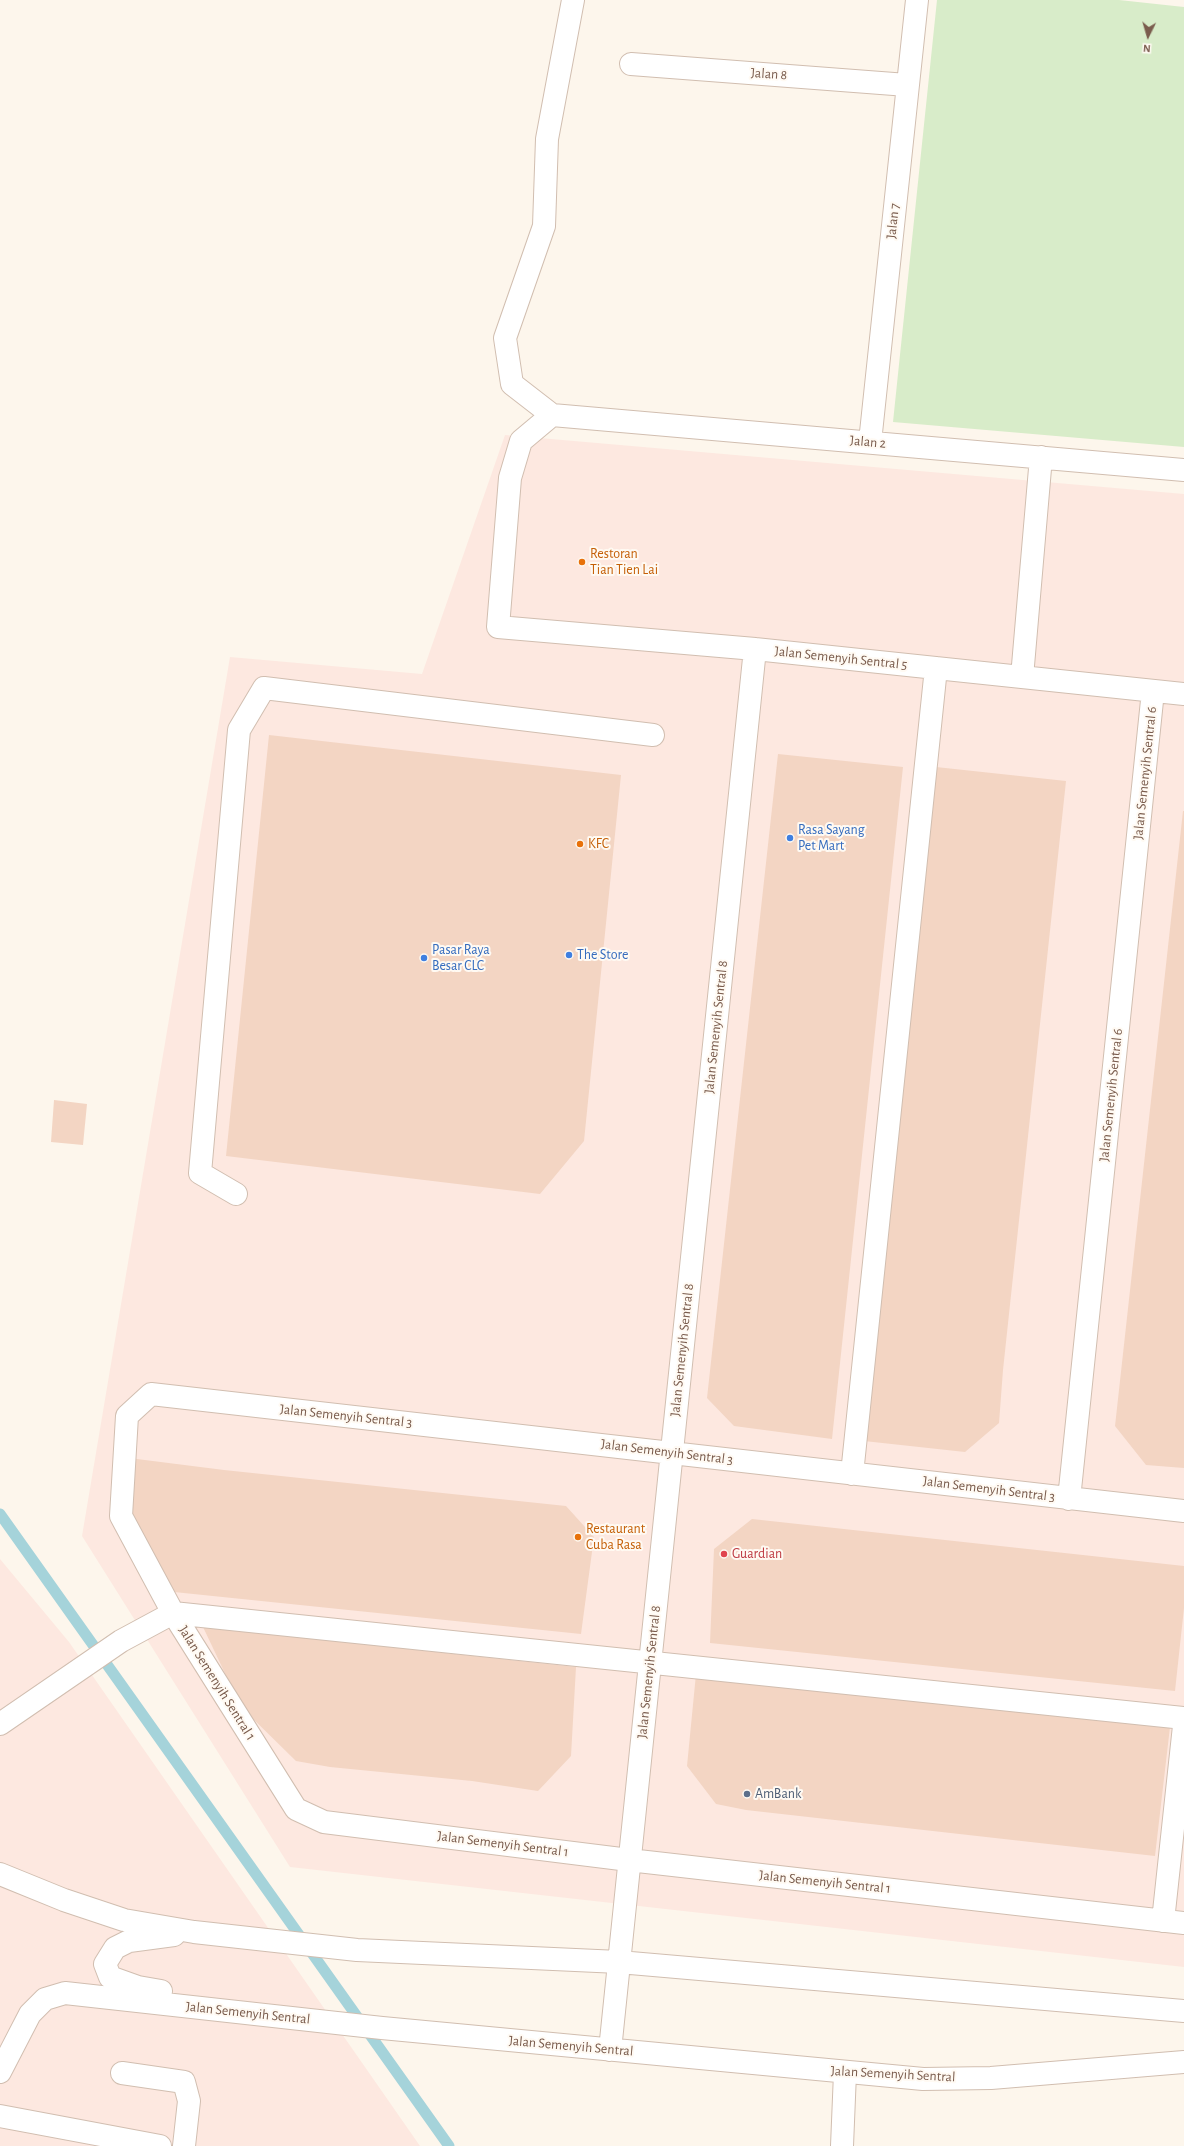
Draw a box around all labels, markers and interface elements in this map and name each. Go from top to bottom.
north arrow [1128,16,1168,56]
text: N [1143,43,1151,54]
street label: Jalan 8 [750,64,788,84]
street label: Jalan 7 [883,202,903,240]
street label: Jalan 2 [849,432,887,452]
place label: Restoran Tian Tien Lai [590,546,658,578]
marker: Restoran Tian Tien Lai [577,557,587,567]
street label: Jalan Semenyih Sentral 5 [774,643,908,673]
street label: Jalan Semenyih Sentral 6 [1130,706,1160,840]
place label: Rasa Sayang Pet Mart [798,822,865,854]
marker: Rasa Sayang Pet Mart [785,833,795,843]
place label: KFC [588,836,609,852]
marker: KFC [575,839,585,849]
place label: Pasar Raya Besar CLC [432,942,490,974]
place label: The Store [577,947,628,963]
marker: The Store [564,950,574,960]
marker: Pasar Raya Besar CLC [419,953,429,963]
street label: Jalan Semenyih Sentral 8 [701,960,731,1094]
street label: Jalan Semenyih Sentral 6 [1096,1028,1126,1162]
street label: Jalan Semenyih Sentral 8 [667,1283,697,1417]
street label: Jalan Semenyih Sentral 3 [279,1401,413,1431]
street label: Jalan Semenyih Sentral 3 [600,1436,734,1468]
street label: Jalan Semenyih Sentral 3 [922,1473,1056,1505]
place label: Restaurant Cuba Rasa [586,1521,645,1554]
marker: Restaurant Cuba Rasa [573,1532,583,1542]
place label: Guardian [732,1546,782,1562]
marker: Guardian [719,1549,729,1559]
street label: Jalan Semenyih Sentral 8 [634,1605,664,1739]
street label: Jalan Semenyih Sentral 1 [175,1623,259,1743]
place label: AmBank [755,1786,801,1802]
marker: AmBank [742,1789,752,1799]
street label: Jalan Semenyih Sentral 1 [436,1828,570,1860]
street label: Jalan Semenyih Sentral 1 [758,1867,892,1897]
street label: Jalan Semenyih Sentral [185,1998,311,2028]
street label: Jalan Semenyih Sentral [508,2032,634,2060]
street label: Jalan Semenyih Sentral [830,2062,956,2086]

